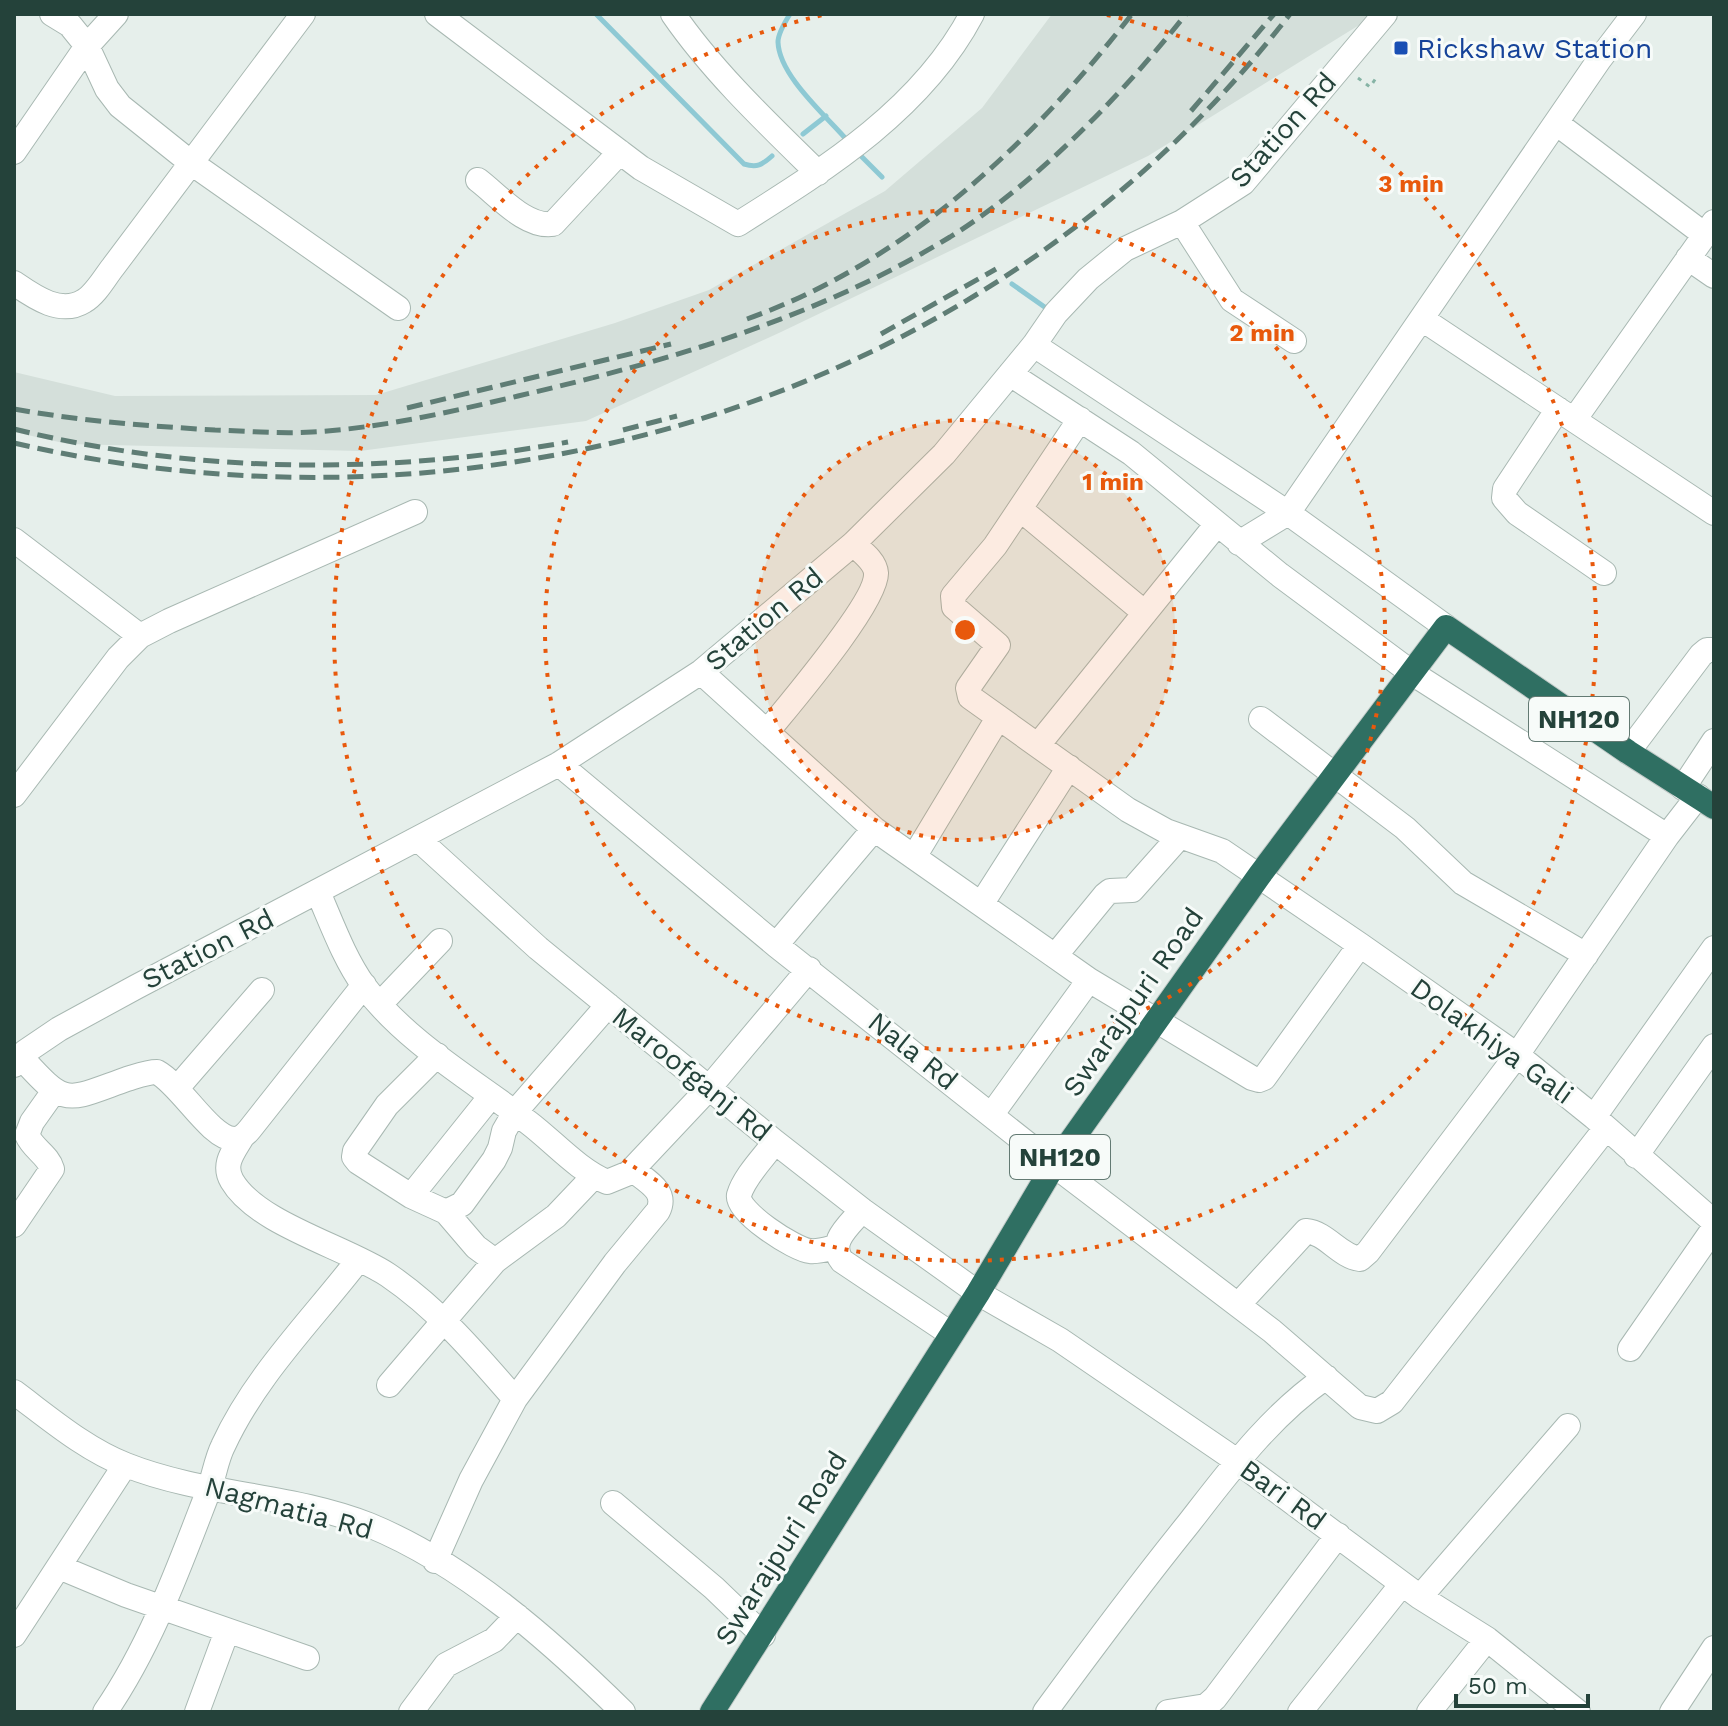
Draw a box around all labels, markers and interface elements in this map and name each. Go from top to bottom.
place label: Rickshaw Station [1417,32,1652,65]
marker: Rickshaw Station [1392,39,1410,57]
street label: Station Rd [1223,66,1343,194]
text: 3 min [1378,170,1444,198]
text: 2 min [1229,319,1295,347]
text: 1 min [1082,468,1144,496]
street label: Station Rd [698,560,830,678]
centre of rings [951,616,979,644]
road number: NH120 [1529,697,1629,741]
street label: Swarajpuri Road [1056,901,1210,1103]
street label: Station Rd [137,902,279,996]
street label: Dolakhiya Gali [1404,971,1580,1111]
street label: Maroofganj Rd [606,1000,778,1148]
street label: Nala Rd [862,1005,964,1097]
road number: NH120 [1010,1135,1110,1179]
street label: Swarajpuri Road [708,1445,854,1651]
street label: Bari Rd [1234,1453,1332,1537]
street label: Nagmatia Rd [201,1470,377,1546]
scale bar [1456,1658,1588,1708]
text: 50 m [1468,1672,1528,1700]

